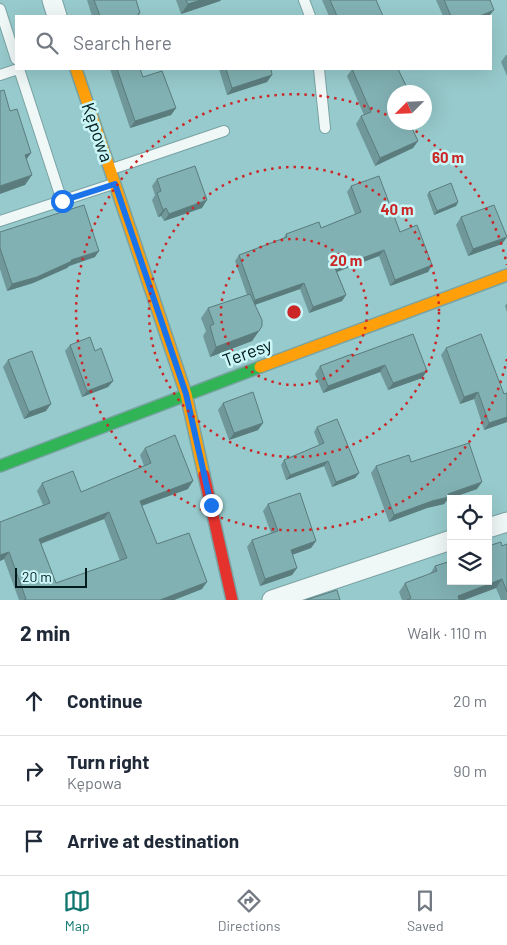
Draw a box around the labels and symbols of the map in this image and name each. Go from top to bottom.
north arrow [387,85,432,130]
street label: Kępowa [78,99,118,165]
text: 60 m [432,148,464,166]
route start [51,190,74,213]
text: 40 m [380,200,414,218]
text: 20 m [330,251,362,269]
centre of rings [285,303,303,321]
street label: Teresy [219,333,275,371]
route end [200,494,223,517]
scale bar [15,565,88,588]

